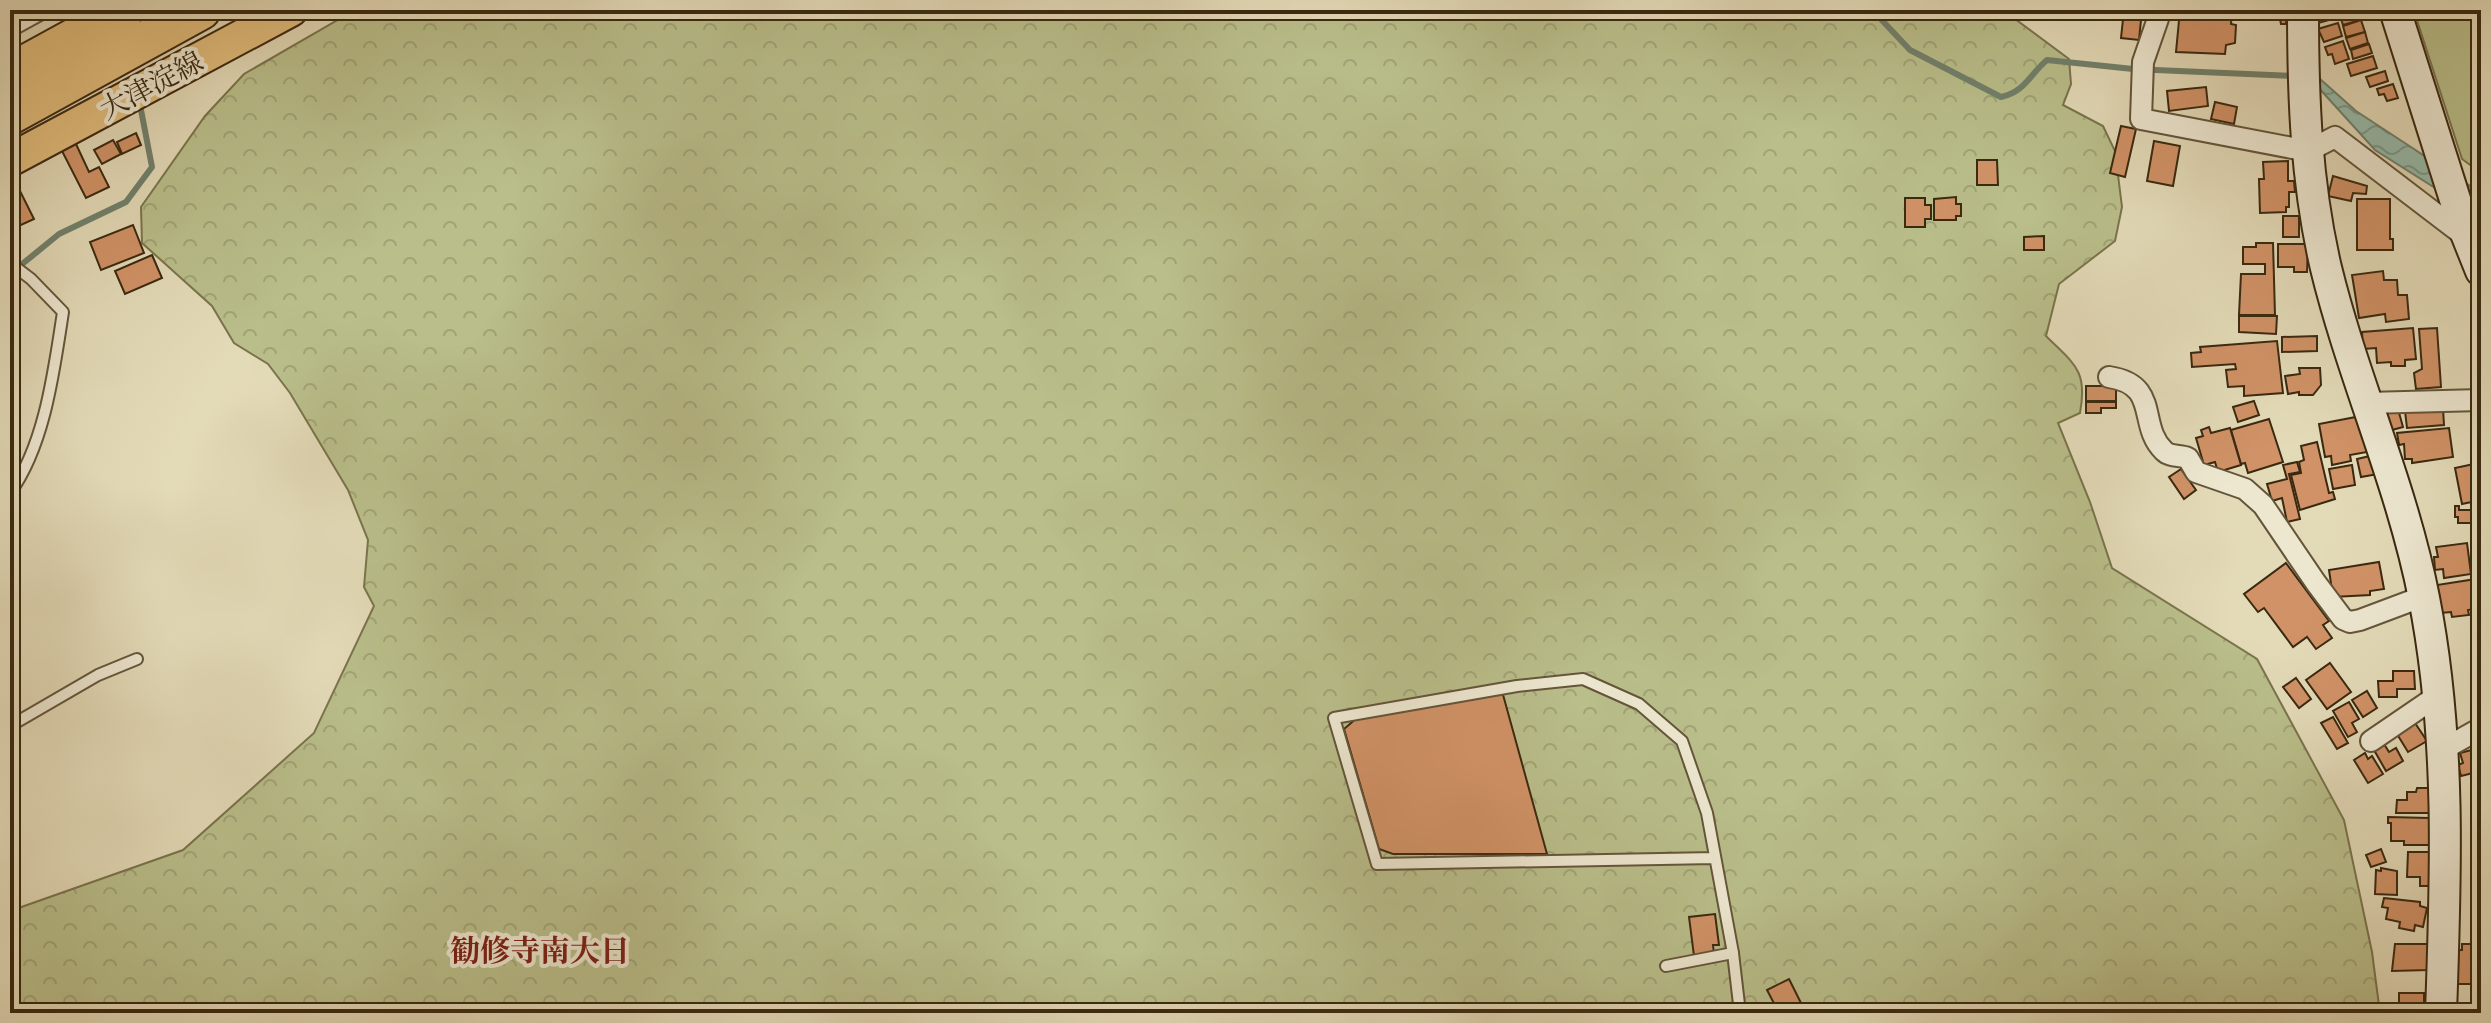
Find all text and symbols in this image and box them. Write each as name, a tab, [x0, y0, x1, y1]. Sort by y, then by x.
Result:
street label: 大津淀線	[94, 44, 211, 131]
district label: 勧修寺南大日	[450, 932, 630, 974]

